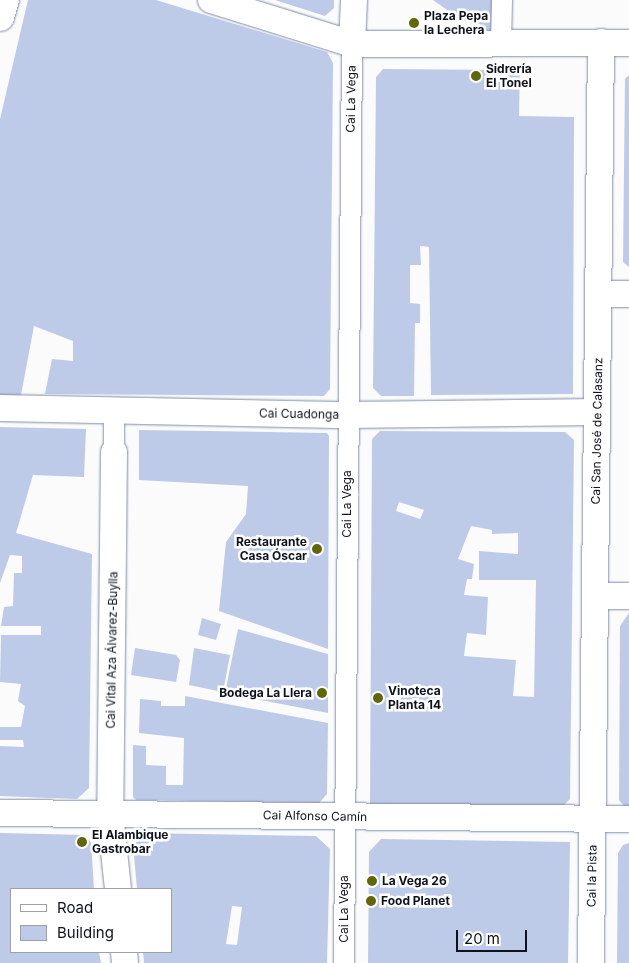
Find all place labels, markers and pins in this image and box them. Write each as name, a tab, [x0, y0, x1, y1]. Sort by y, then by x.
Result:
place label: Plaza Pepa la Lechera	[424, 9, 488, 37]
marker: Plaza Pepa la Lechera	[408, 17, 420, 29]
place label: Sidrería El Tonel	[486, 62, 532, 90]
marker: Sidrería El Tonel	[470, 70, 482, 82]
place label: Restaurante Casa Óscar	[236, 535, 307, 563]
marker: Restaurante Casa Óscar	[311, 543, 323, 555]
place label: Vinoteca Planta 14	[388, 684, 441, 712]
place label: Bodega La Llera	[219, 686, 312, 700]
marker: Bodega La Llera	[316, 687, 328, 699]
marker: Vinoteca Planta 14	[372, 692, 384, 704]
place label: El Alambique Gastrobar	[92, 828, 169, 856]
marker: El Alambique Gastrobar	[76, 836, 88, 848]
place label: La Vega 26	[382, 874, 447, 888]
marker: La Vega 26	[366, 875, 378, 887]
place label: Food Planet	[381, 894, 450, 908]
marker: Food Planet	[365, 895, 377, 907]

